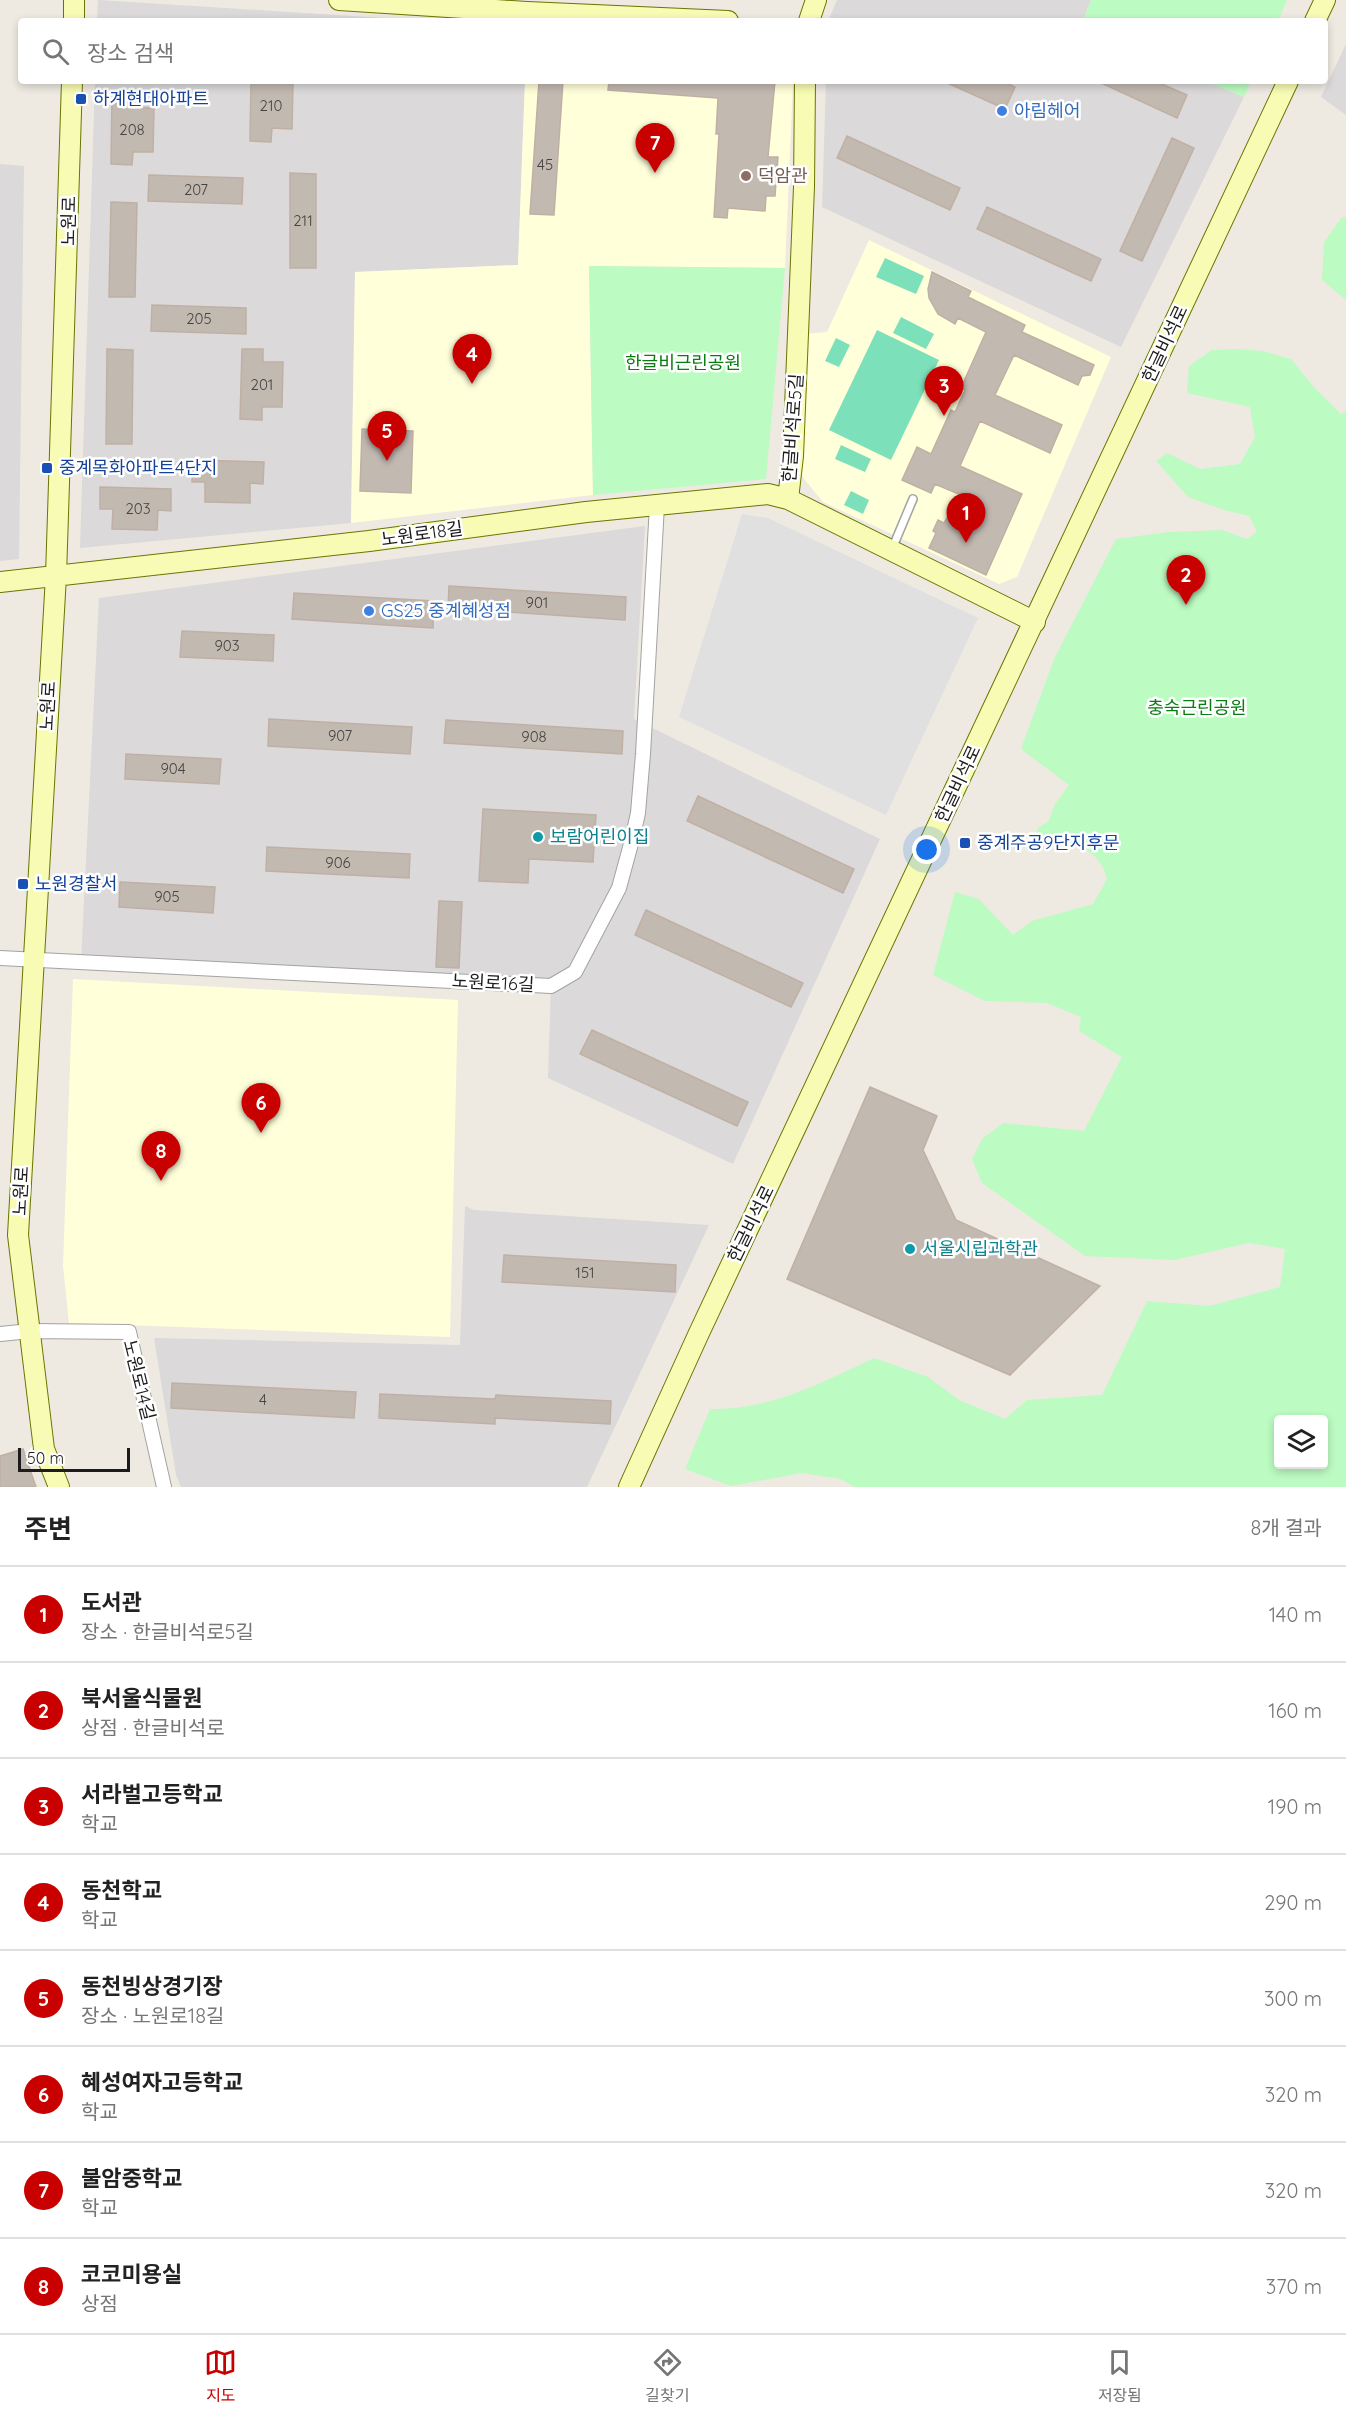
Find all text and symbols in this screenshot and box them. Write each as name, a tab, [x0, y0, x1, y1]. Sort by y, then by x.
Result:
search box	[18, 18, 1328, 84]
icon: search	[39, 35, 72, 68]
text: 장소 검색	[87, 39, 174, 67]
place label: 하계현대아파트	[93, 87, 209, 110]
marker: 하계현대아파트	[74, 92, 88, 106]
house number: 210	[260, 96, 282, 115]
place label: 아림헤어	[1014, 99, 1080, 122]
marker: 아림헤어	[995, 104, 1009, 118]
house number: 208	[119, 120, 145, 139]
pin: 7	[636, 124, 674, 173]
house number: 45	[537, 155, 553, 174]
place label: 덕암관	[758, 164, 808, 187]
marker: 덕암관	[739, 169, 753, 183]
house number: 207	[184, 180, 208, 199]
street label: 노원로	[57, 196, 80, 246]
house number: 211	[293, 211, 313, 230]
street label: 한글비석로	[1137, 301, 1192, 386]
house number: 205	[186, 309, 212, 328]
pin: 4	[452, 334, 492, 384]
park label: 한글비근린공원	[625, 351, 741, 374]
pin: 3	[924, 366, 964, 416]
street label: 한글비석로5길	[777, 373, 808, 483]
house number: 201	[251, 375, 273, 394]
pin: 5	[368, 412, 406, 461]
place label: 중계목화아파트4단지	[59, 456, 218, 479]
marker: 중계목화아파트4단지	[40, 461, 54, 475]
pin: 1	[946, 494, 986, 543]
house number: 203	[125, 499, 151, 518]
street label: 노원로18길	[379, 516, 464, 551]
pin: 2	[1166, 556, 1206, 605]
house number: 901	[526, 593, 548, 612]
place label: GS25 중계혜성점	[381, 599, 511, 622]
marker: GS25 중계혜성점	[362, 604, 376, 618]
house number: 903	[214, 636, 240, 655]
street label: 노원로	[35, 681, 60, 731]
park label: 충숙근린공원	[1147, 696, 1247, 719]
house number: 907	[328, 726, 352, 745]
house number: 908	[521, 727, 547, 746]
street label: 한글비석로	[930, 741, 985, 826]
house number: 904	[160, 759, 186, 778]
place label: 보람어린이집	[550, 825, 649, 848]
marker: 보람어린이집	[531, 830, 545, 844]
place label: 중계주공9단지후문	[977, 831, 1120, 854]
your location	[912, 835, 941, 864]
marker: 중계주공9단지후문	[958, 836, 972, 850]
house number: 906	[325, 853, 351, 872]
place label: 노원경찰서	[35, 872, 118, 895]
marker: 노원경찰서	[16, 877, 30, 891]
house number: 905	[154, 887, 180, 906]
street label: 노원로16길	[451, 969, 535, 996]
pin: 6	[242, 1084, 280, 1133]
pin: 8	[142, 1132, 180, 1181]
street label: 노원로	[8, 1166, 33, 1216]
street label: 한글비석로	[722, 1182, 779, 1266]
place label: 서울시립과학관	[922, 1237, 1038, 1260]
marker: 서울시립과학관	[903, 1242, 917, 1256]
house number: 151	[575, 1263, 595, 1282]
street label: 노원로14길	[118, 1337, 161, 1423]
house number: 4	[259, 1390, 267, 1409]
map controls	[1274, 1415, 1328, 1469]
button: layers	[1274, 1415, 1328, 1469]
scale bar	[18, 1445, 130, 1472]
text: 50 m	[27, 1448, 64, 1468]
text: 주변	[24, 1512, 72, 1545]
text: 8개 결과	[1251, 1515, 1322, 1540]
text: 도서관	[81, 1588, 142, 1616]
text: 1	[40, 1602, 47, 1627]
text: 140 m	[1269, 1602, 1322, 1627]
text: 장소 · 한글비석로5길	[81, 1619, 254, 1644]
text: 북서울식물원	[81, 1684, 202, 1712]
text: 2	[38, 1698, 49, 1723]
text: 160 m	[1268, 1698, 1322, 1723]
text: 상점 · 한글비석로	[81, 1715, 225, 1740]
text: 서라벌고등학교	[81, 1780, 223, 1808]
text: 3	[38, 1794, 49, 1819]
text: 190 m	[1268, 1794, 1322, 1819]
text: 학교	[81, 1811, 118, 1836]
text: 동천학교	[81, 1876, 162, 1904]
text: 4	[38, 1890, 49, 1915]
text: 290 m	[1264, 1890, 1322, 1915]
text: 학교	[81, 1907, 118, 1932]
text: 동천빙상경기장	[81, 1972, 223, 2000]
text: 5	[38, 1986, 49, 2011]
text: 300 m	[1264, 1986, 1322, 2011]
text: 장소 · 노원로18길	[81, 2003, 224, 2028]
text: 혜성여자고등학교	[81, 2068, 243, 2096]
text: 6	[38, 2082, 49, 2107]
text: 320 m	[1265, 2082, 1322, 2107]
text: 학교	[81, 2099, 118, 2124]
text: 불암중학교	[81, 2164, 182, 2192]
text: 7	[38, 2178, 49, 2203]
text: 320 m	[1265, 2178, 1322, 2203]
text: 학교	[81, 2195, 118, 2220]
text: 코코미용실	[81, 2260, 182, 2288]
text: 8	[38, 2274, 49, 2299]
text: 370 m	[1266, 2274, 1322, 2299]
text: 상점	[81, 2291, 118, 2316]
tab: 지도	[204, 2346, 237, 2406]
tab: 길찾기	[645, 2346, 690, 2406]
tab: 저장됨	[1098, 2346, 1142, 2406]

